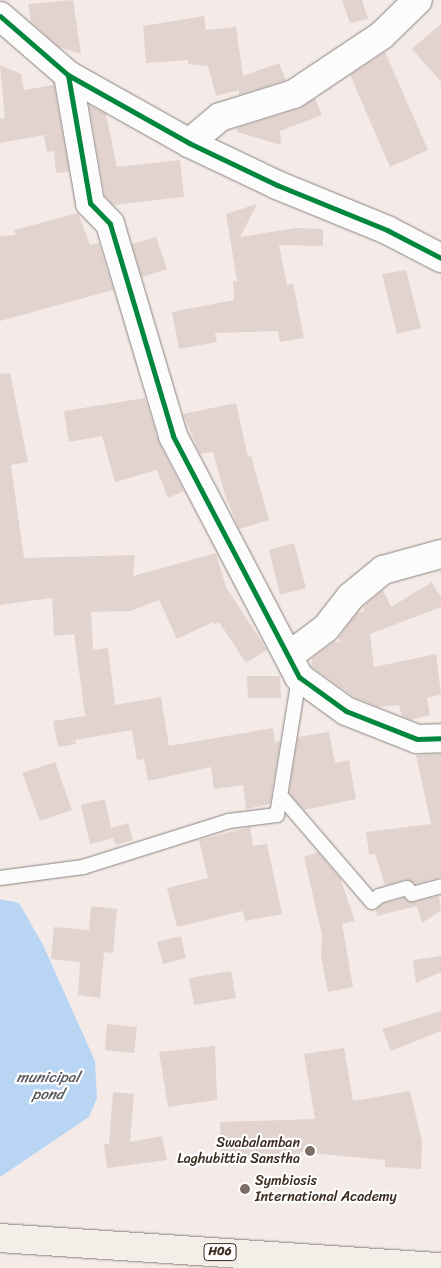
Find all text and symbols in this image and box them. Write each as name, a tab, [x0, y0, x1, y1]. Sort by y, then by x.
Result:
water label: municipal pond	[16, 1068, 80, 1103]
place label: Swabalamban Laghubittia Sanstha	[177, 1135, 300, 1168]
marker: Swabalamban Laghubittia Sanstha	[304, 1145, 316, 1157]
place label: Symbiosis International Academy	[255, 1173, 397, 1206]
marker: Symbiosis International Academy	[239, 1183, 251, 1195]
road number: H06	[202, 1242, 238, 1262]

